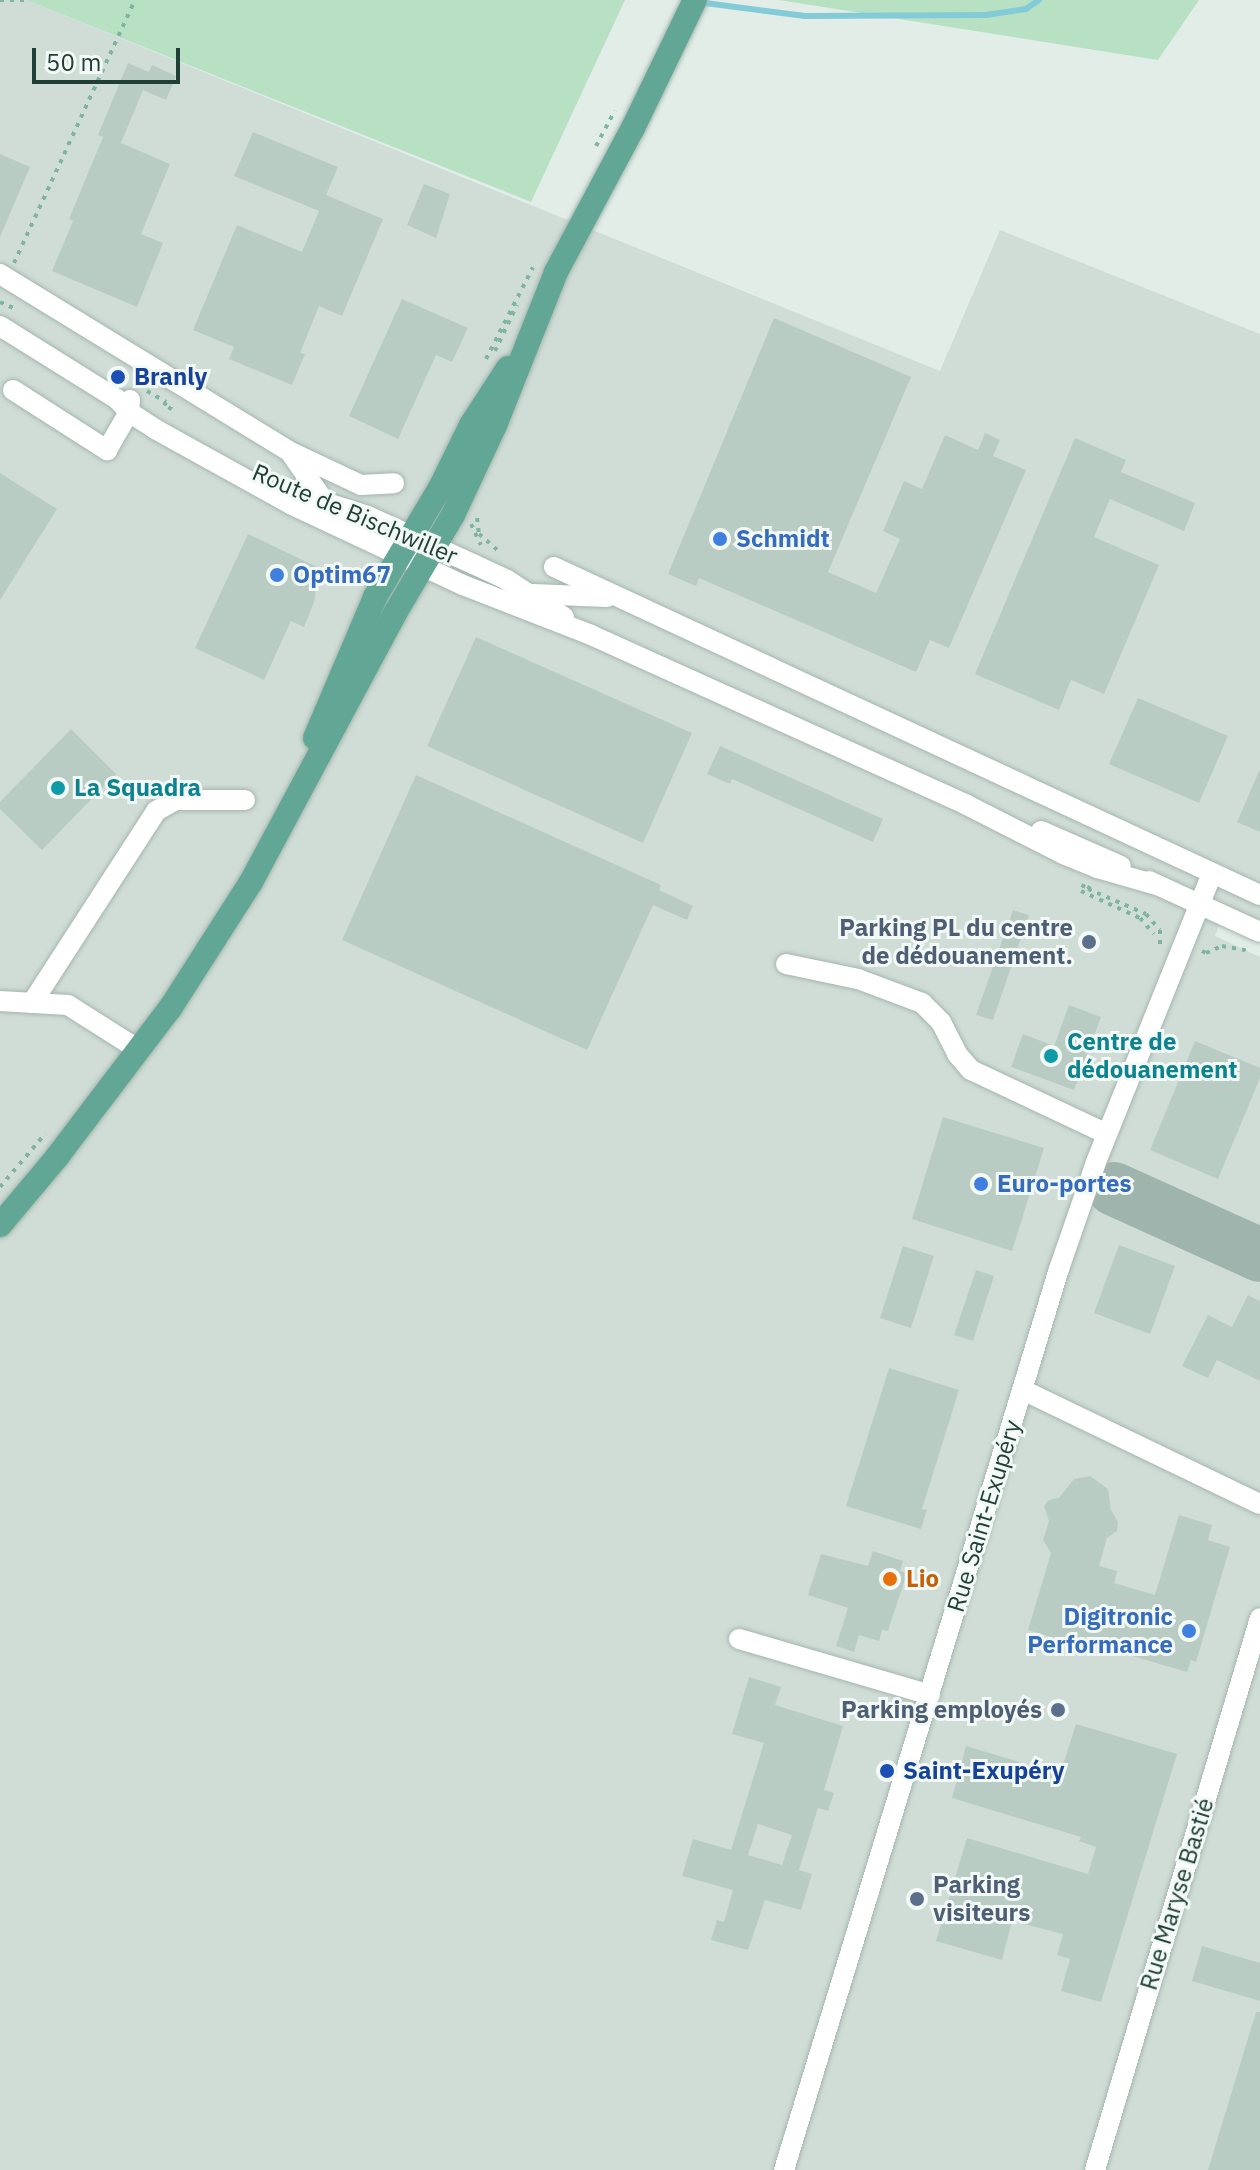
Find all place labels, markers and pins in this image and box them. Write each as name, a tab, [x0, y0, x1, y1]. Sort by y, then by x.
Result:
place label: Branly	[134, 363, 207, 391]
marker: Branly	[109, 368, 127, 386]
place label: Schmidt	[736, 525, 830, 553]
marker: Schmidt	[711, 530, 729, 548]
place label: Optim67	[293, 561, 391, 589]
marker: Optim67	[268, 566, 286, 584]
place label: La Squadra	[74, 774, 201, 802]
marker: La Squadra	[49, 779, 67, 797]
place label: Parking PL du centre de dédouanement.	[839, 914, 1073, 970]
marker: Parking PL du centre de dédouanement.	[1080, 933, 1098, 951]
place label: Centre de dédouanement	[1067, 1028, 1237, 1084]
marker: Centre de dédouanement	[1042, 1047, 1060, 1065]
place label: Euro-portes	[997, 1170, 1131, 1198]
marker: Euro-portes	[972, 1175, 990, 1193]
place label: Lio	[906, 1565, 939, 1593]
marker: Lio	[881, 1570, 899, 1588]
place label: Digitronic Performance	[1027, 1603, 1173, 1659]
marker: Digitronic Performance	[1180, 1622, 1198, 1640]
place label: Parking employés	[841, 1696, 1042, 1724]
marker: Parking employés	[1049, 1701, 1067, 1719]
place label: Saint-Exupéry	[903, 1757, 1064, 1785]
marker: Saint-Exupéry	[878, 1762, 896, 1780]
place label: Parking visiteurs	[933, 1871, 1030, 1927]
marker: Parking visiteurs	[908, 1890, 926, 1908]

